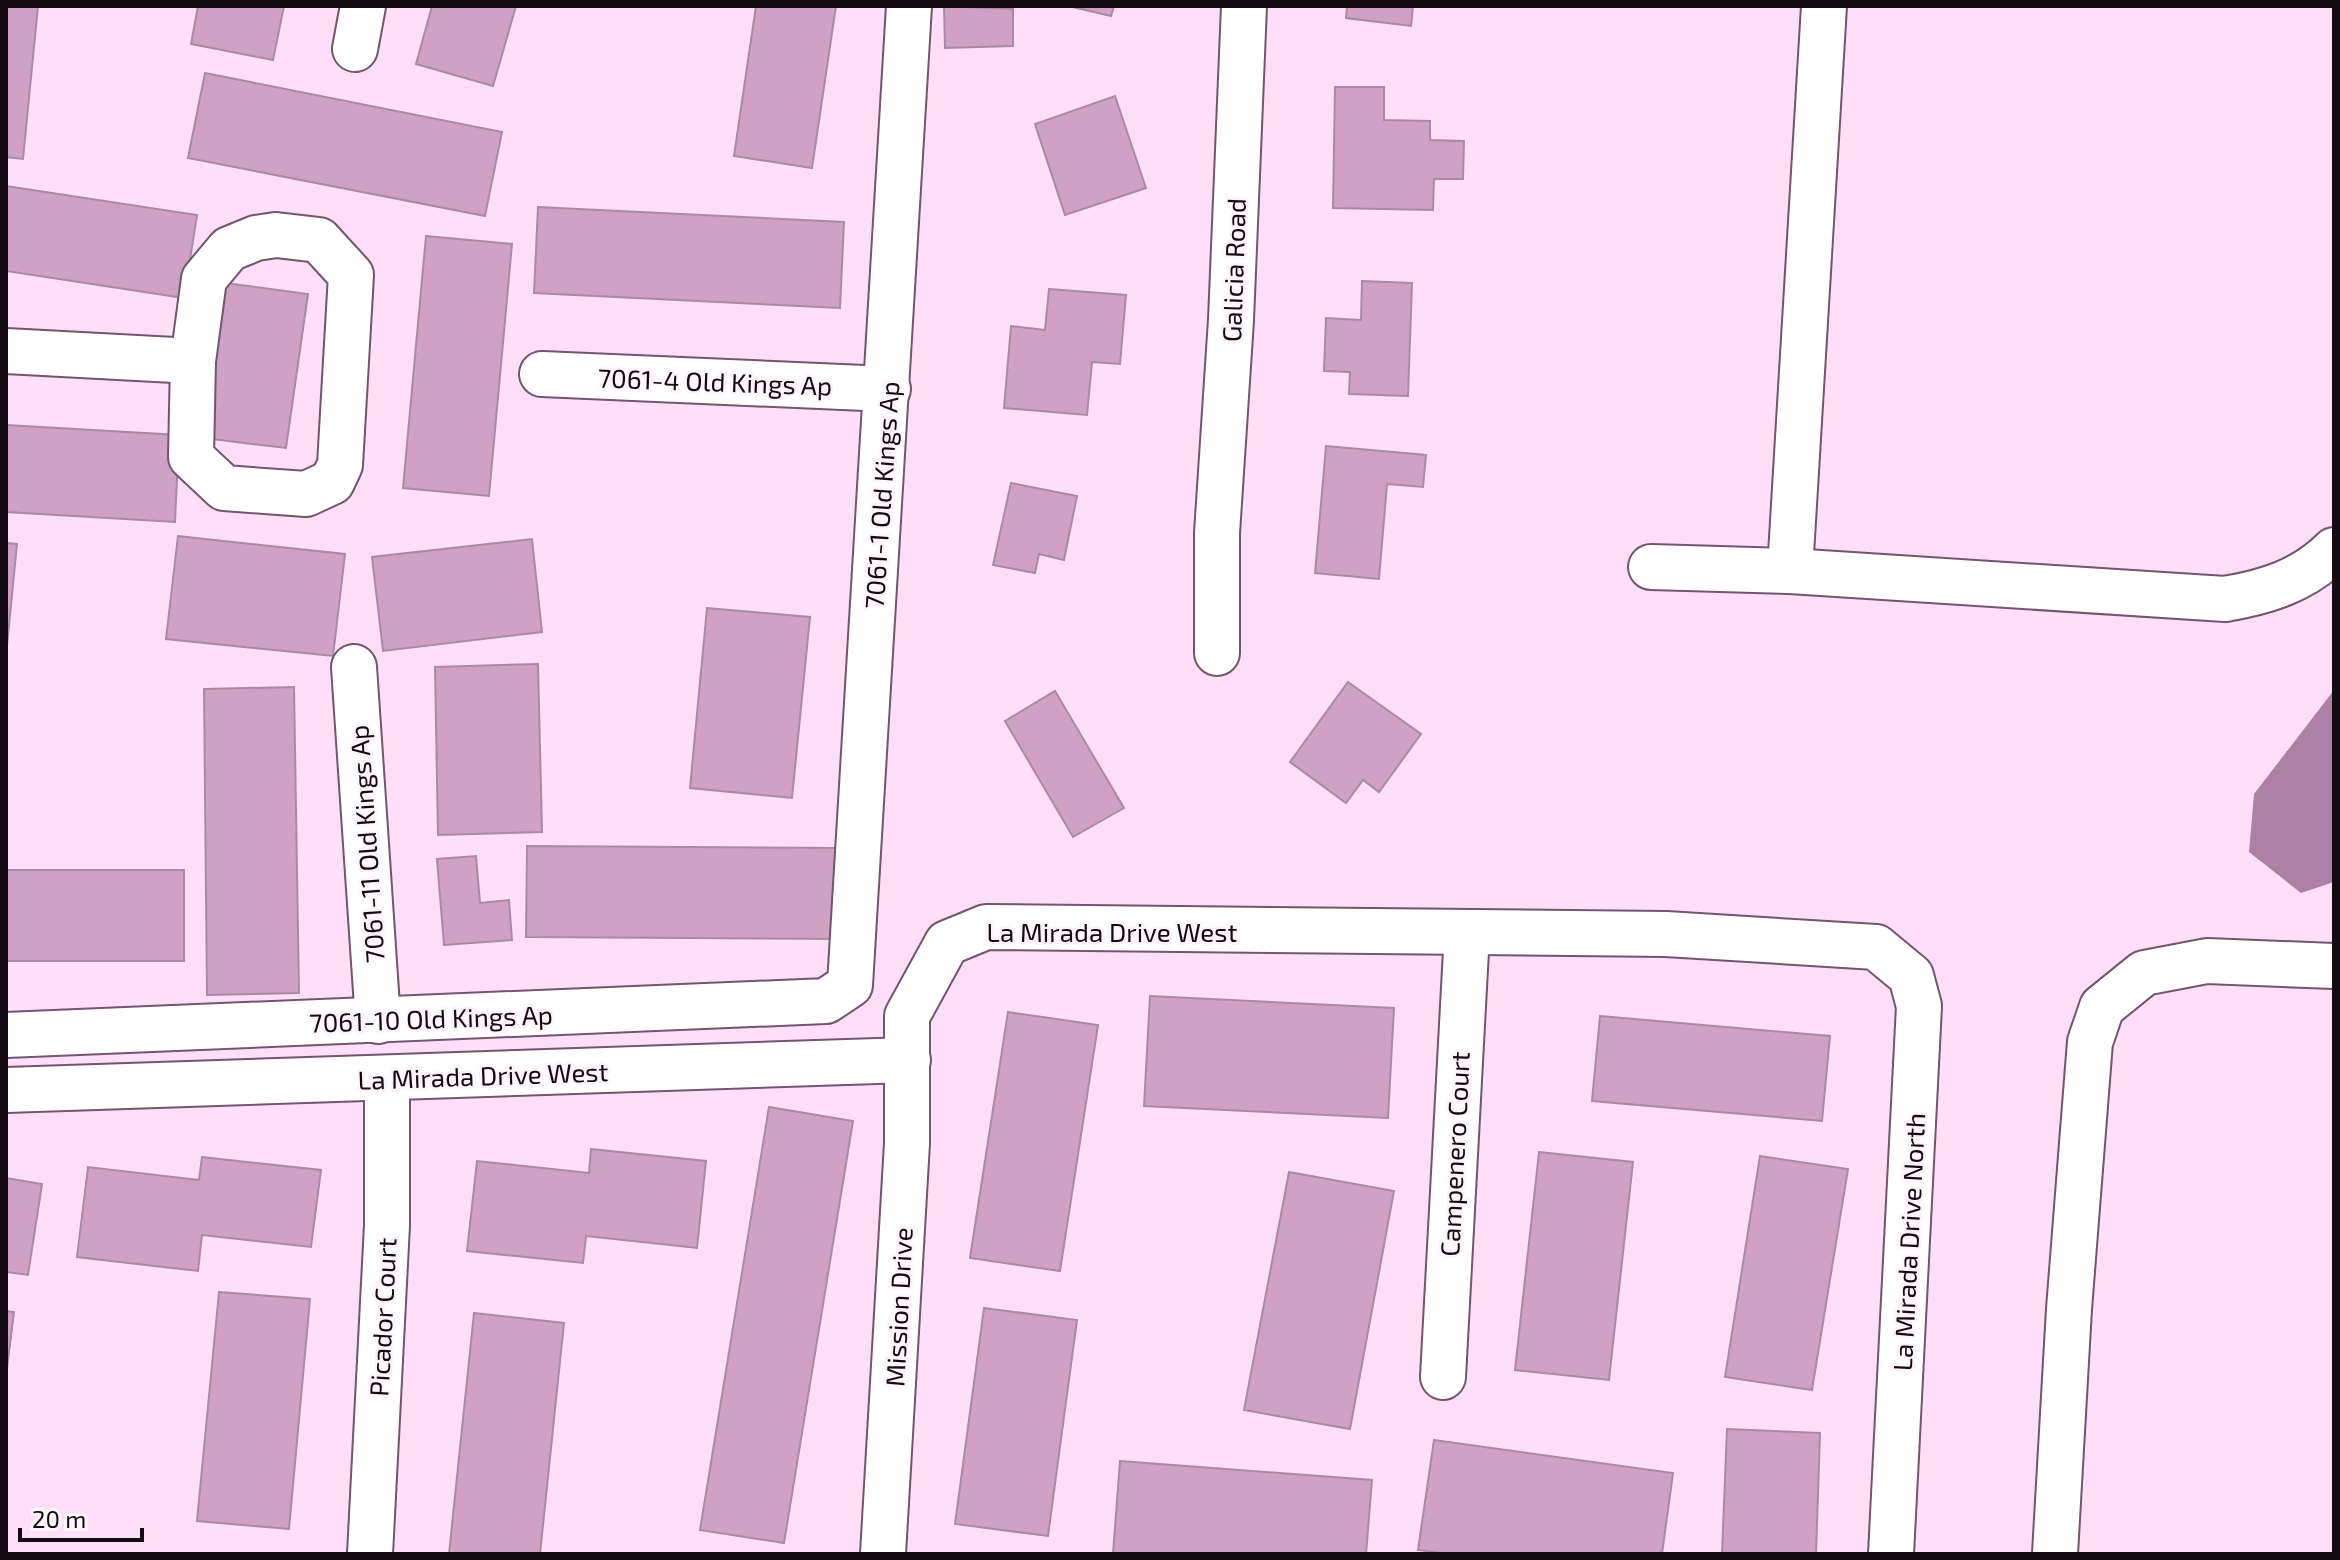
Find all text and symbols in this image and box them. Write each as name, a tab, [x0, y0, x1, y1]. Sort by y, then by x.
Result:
street label: Galicia Road	[1215, 198, 1251, 342]
street label: 7061-4 Old Kings Ap	[597, 361, 833, 401]
street label: 7061-1 Old Kings Ap	[858, 380, 904, 610]
street label: 7061-11 Old Kings Ap	[342, 724, 390, 964]
street label: La Mirada Drive West	[987, 916, 1237, 947]
street label: 7061-10 Old Kings Ap	[309, 998, 553, 1038]
street label: Campenero Court	[1433, 1051, 1475, 1257]
street label: La Mirada Drive West	[357, 1055, 609, 1095]
street label: La Mirada Drive North	[1886, 1112, 1930, 1372]
street label: Mission Drive	[878, 1227, 918, 1387]
street label: Picador Court	[362, 1237, 402, 1397]
scale bar	[20, 1492, 142, 1542]
text: 20 m	[32, 1504, 86, 1533]

